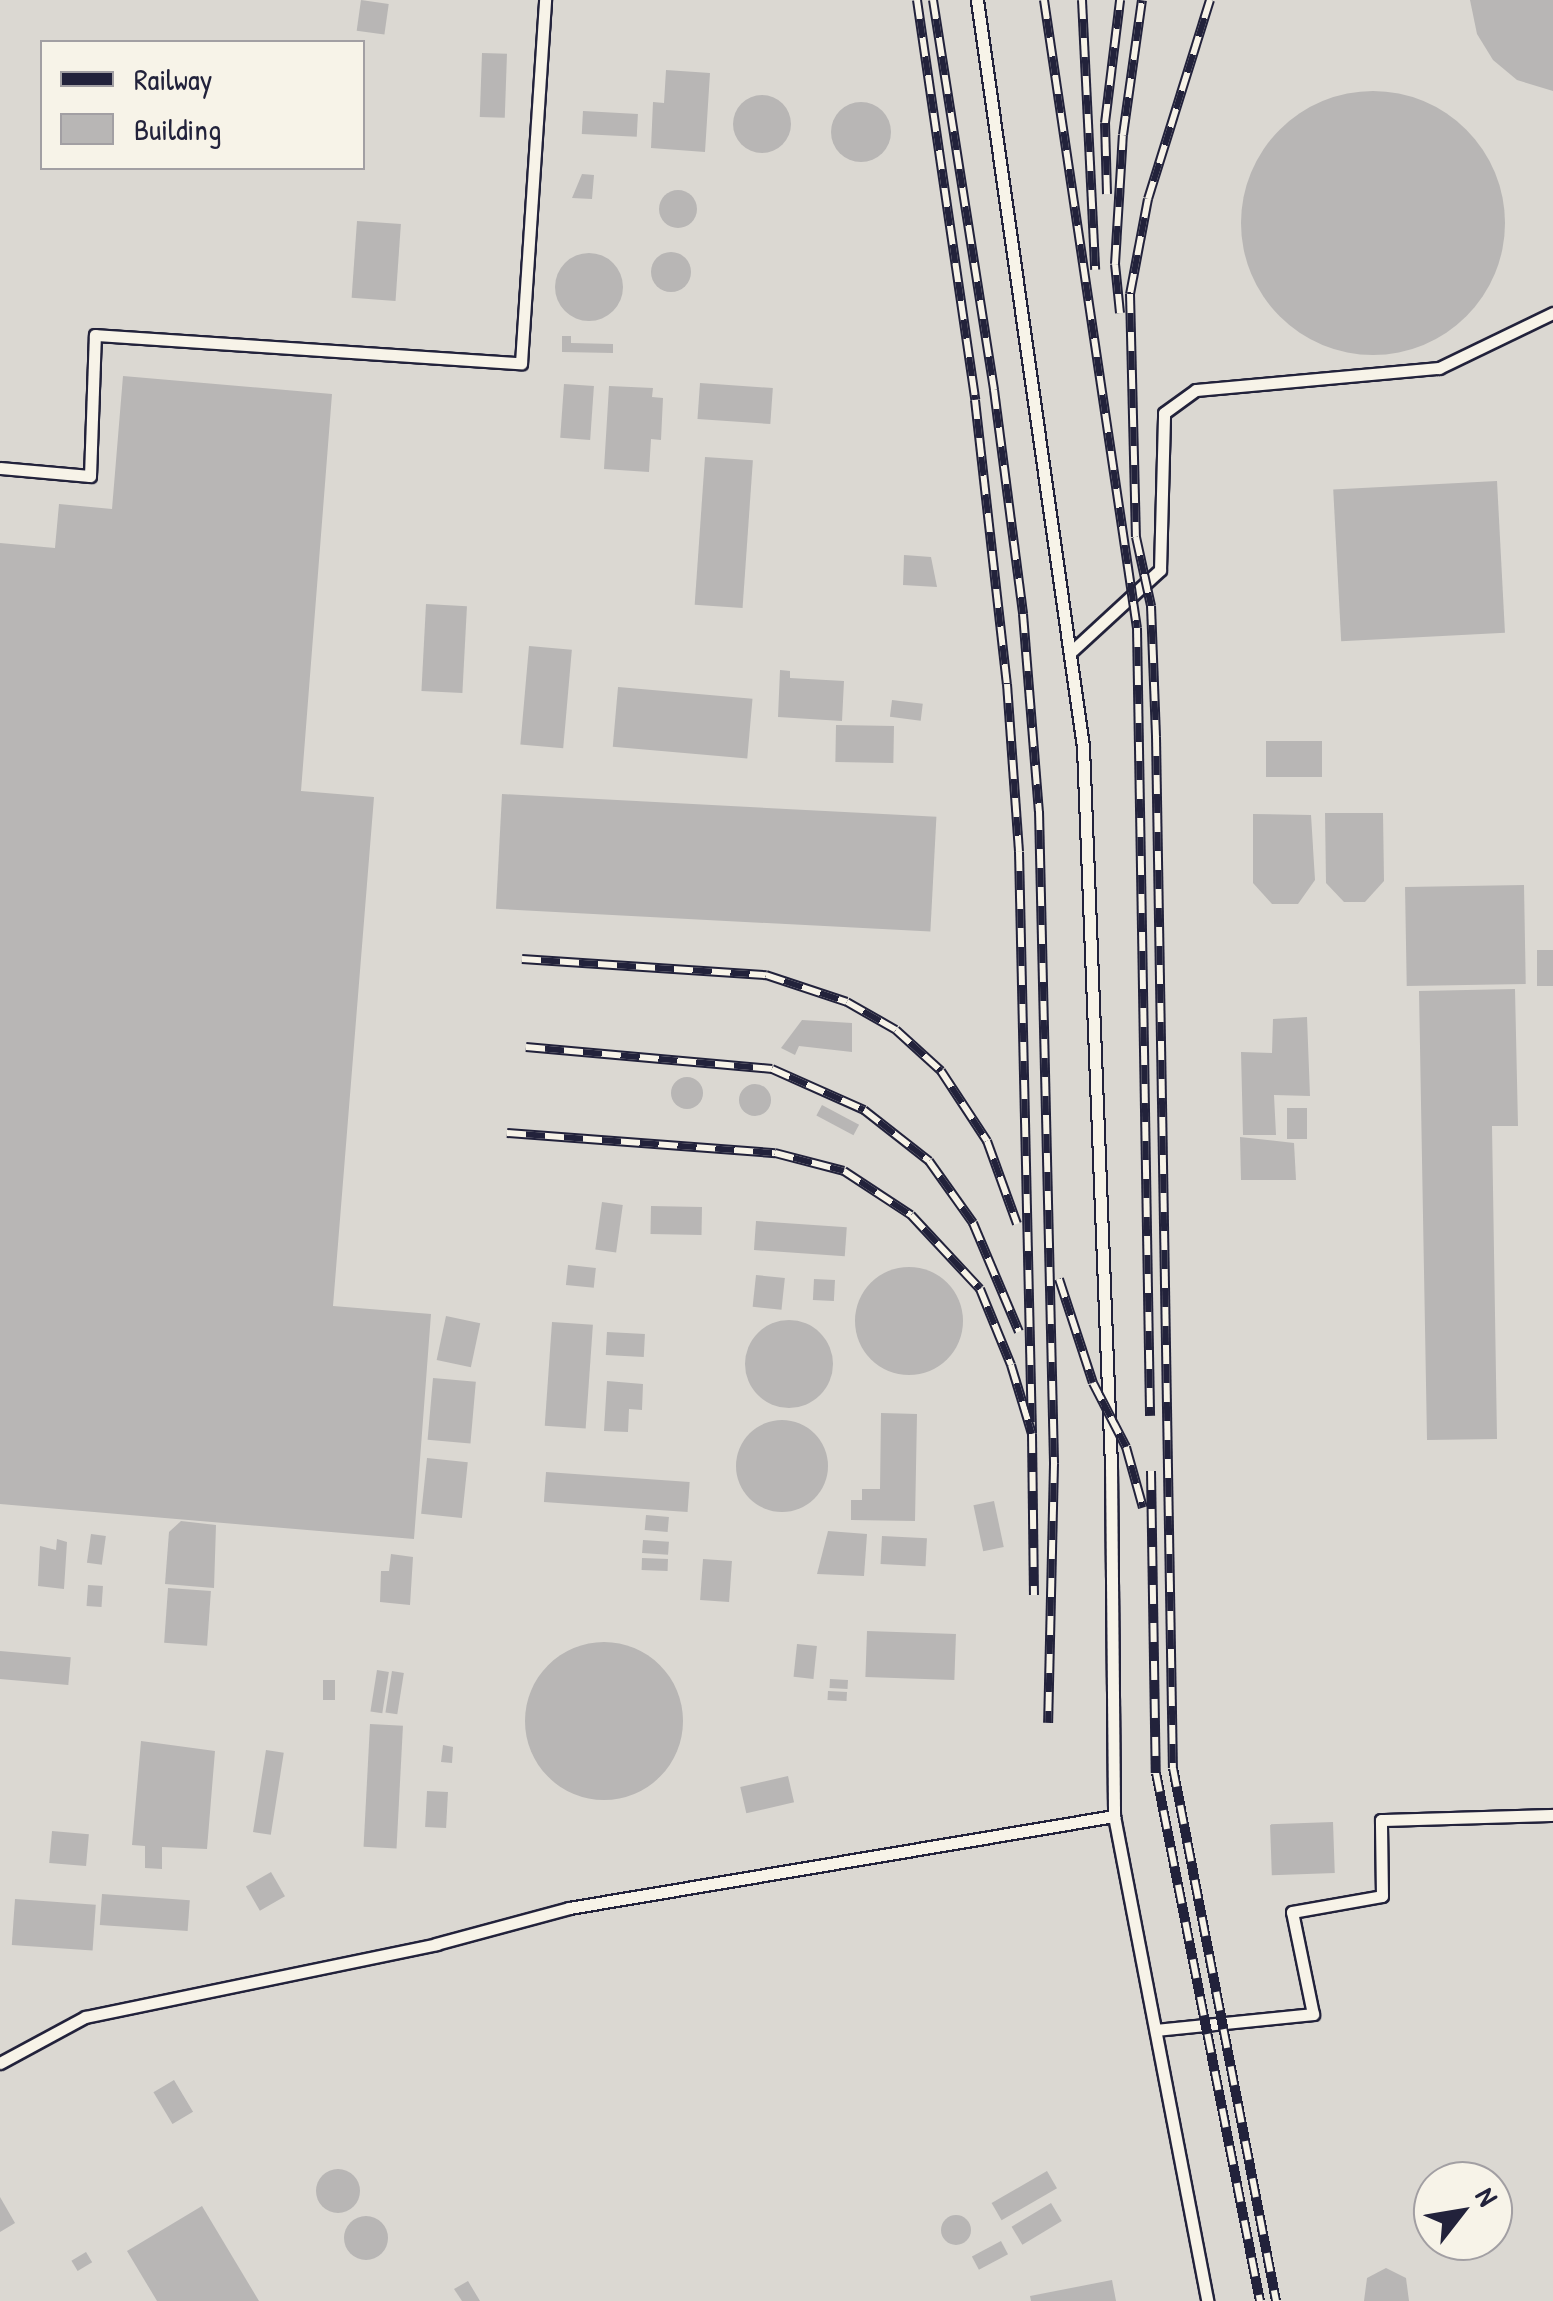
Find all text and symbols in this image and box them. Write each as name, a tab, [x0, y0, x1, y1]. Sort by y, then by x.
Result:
legend	[40, 40, 365, 170]
text: Railway	[134, 59, 212, 99]
text: Building	[134, 109, 221, 149]
north arrow	[1413, 2161, 1513, 2261]
text: N	[1467, 2180, 1507, 2213]

